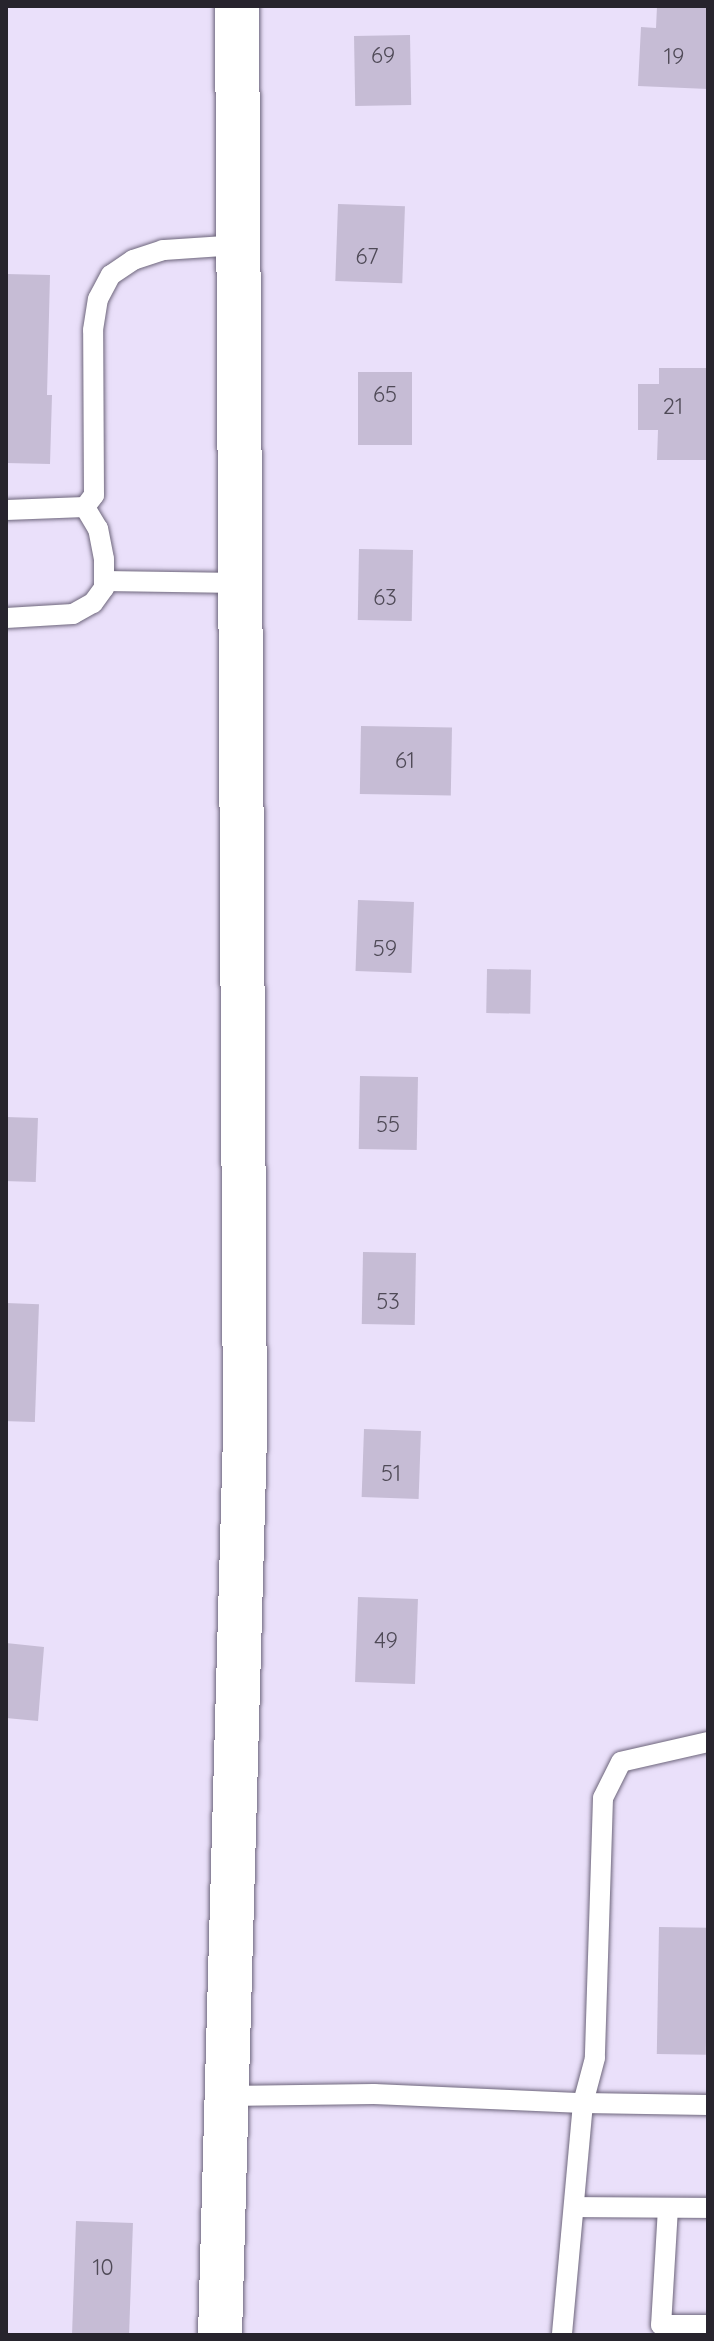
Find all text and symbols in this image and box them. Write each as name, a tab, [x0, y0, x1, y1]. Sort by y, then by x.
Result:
house number: 69	[371, 43, 395, 69]
house number: 19	[664, 44, 684, 70]
house number: 67	[355, 244, 379, 270]
house number: 65	[373, 382, 397, 408]
house number: 21	[663, 394, 683, 420]
house number: 63	[373, 585, 397, 611]
house number: 61	[395, 748, 415, 774]
house number: 59	[373, 936, 397, 962]
house number: 55	[376, 1112, 400, 1138]
house number: 53	[376, 1289, 400, 1315]
house number: 51	[381, 1461, 401, 1487]
house number: 49	[374, 1628, 398, 1654]
house number: 10	[92, 2255, 114, 2281]

